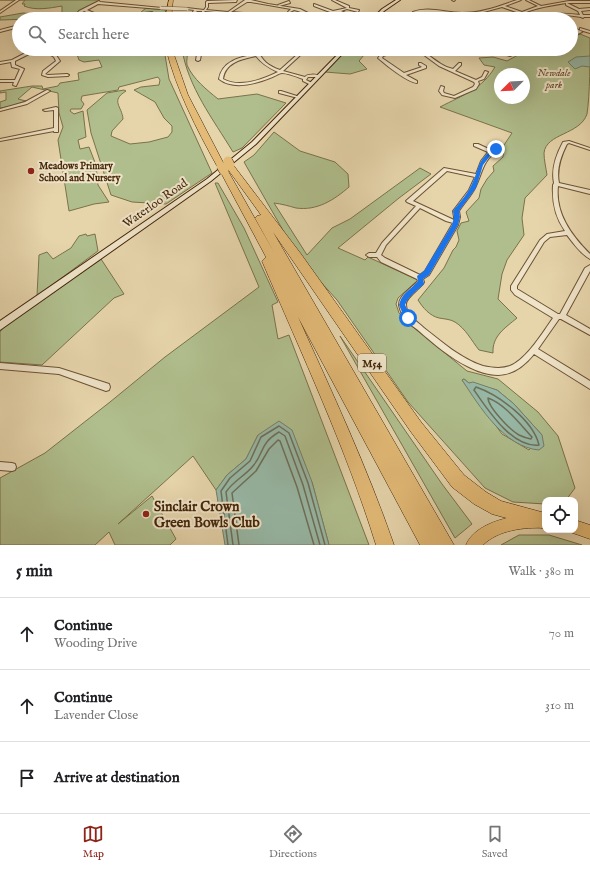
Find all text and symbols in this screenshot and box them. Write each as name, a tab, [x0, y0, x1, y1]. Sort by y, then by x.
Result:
search box	[12, 12, 578, 56]
icon: search	[26, 23, 48, 45]
text: Search here	[58, 25, 129, 44]
park label: Newdale park	[538, 67, 571, 92]
north arrow	[494, 68, 530, 104]
route end	[487, 140, 505, 158]
place label: Meadows Primary School and Nursery	[39, 160, 122, 185]
marker: Meadows Primary School and Nursery	[26, 166, 36, 176]
street label: Waterloo Road	[120, 175, 191, 231]
route start	[399, 309, 417, 327]
road number: M54	[358, 354, 386, 372]
map controls	[542, 497, 578, 533]
button: locate	[542, 497, 578, 533]
place label: Sinclair Crown Green Bowls Club	[154, 498, 260, 532]
marker: Sinclair Crown Green Bowls Club	[141, 509, 151, 519]
text: 5 min	[16, 561, 53, 582]
text: Walk · 380 m	[509, 563, 574, 580]
text: Continue	[54, 616, 112, 635]
icon: ahead	[16, 623, 38, 645]
text: 70 m	[549, 625, 574, 642]
text: Wooding Drive	[54, 635, 137, 652]
text: Continue	[54, 688, 112, 707]
icon: ahead	[16, 695, 38, 717]
text: 310 m	[545, 697, 574, 714]
text: Lavender Close	[54, 707, 138, 724]
icon: arrive	[16, 767, 38, 789]
text: Arrive at destination	[54, 768, 180, 787]
tab: Map	[82, 823, 104, 861]
tab: Directions	[269, 823, 317, 861]
tab: Saved	[482, 823, 508, 861]

